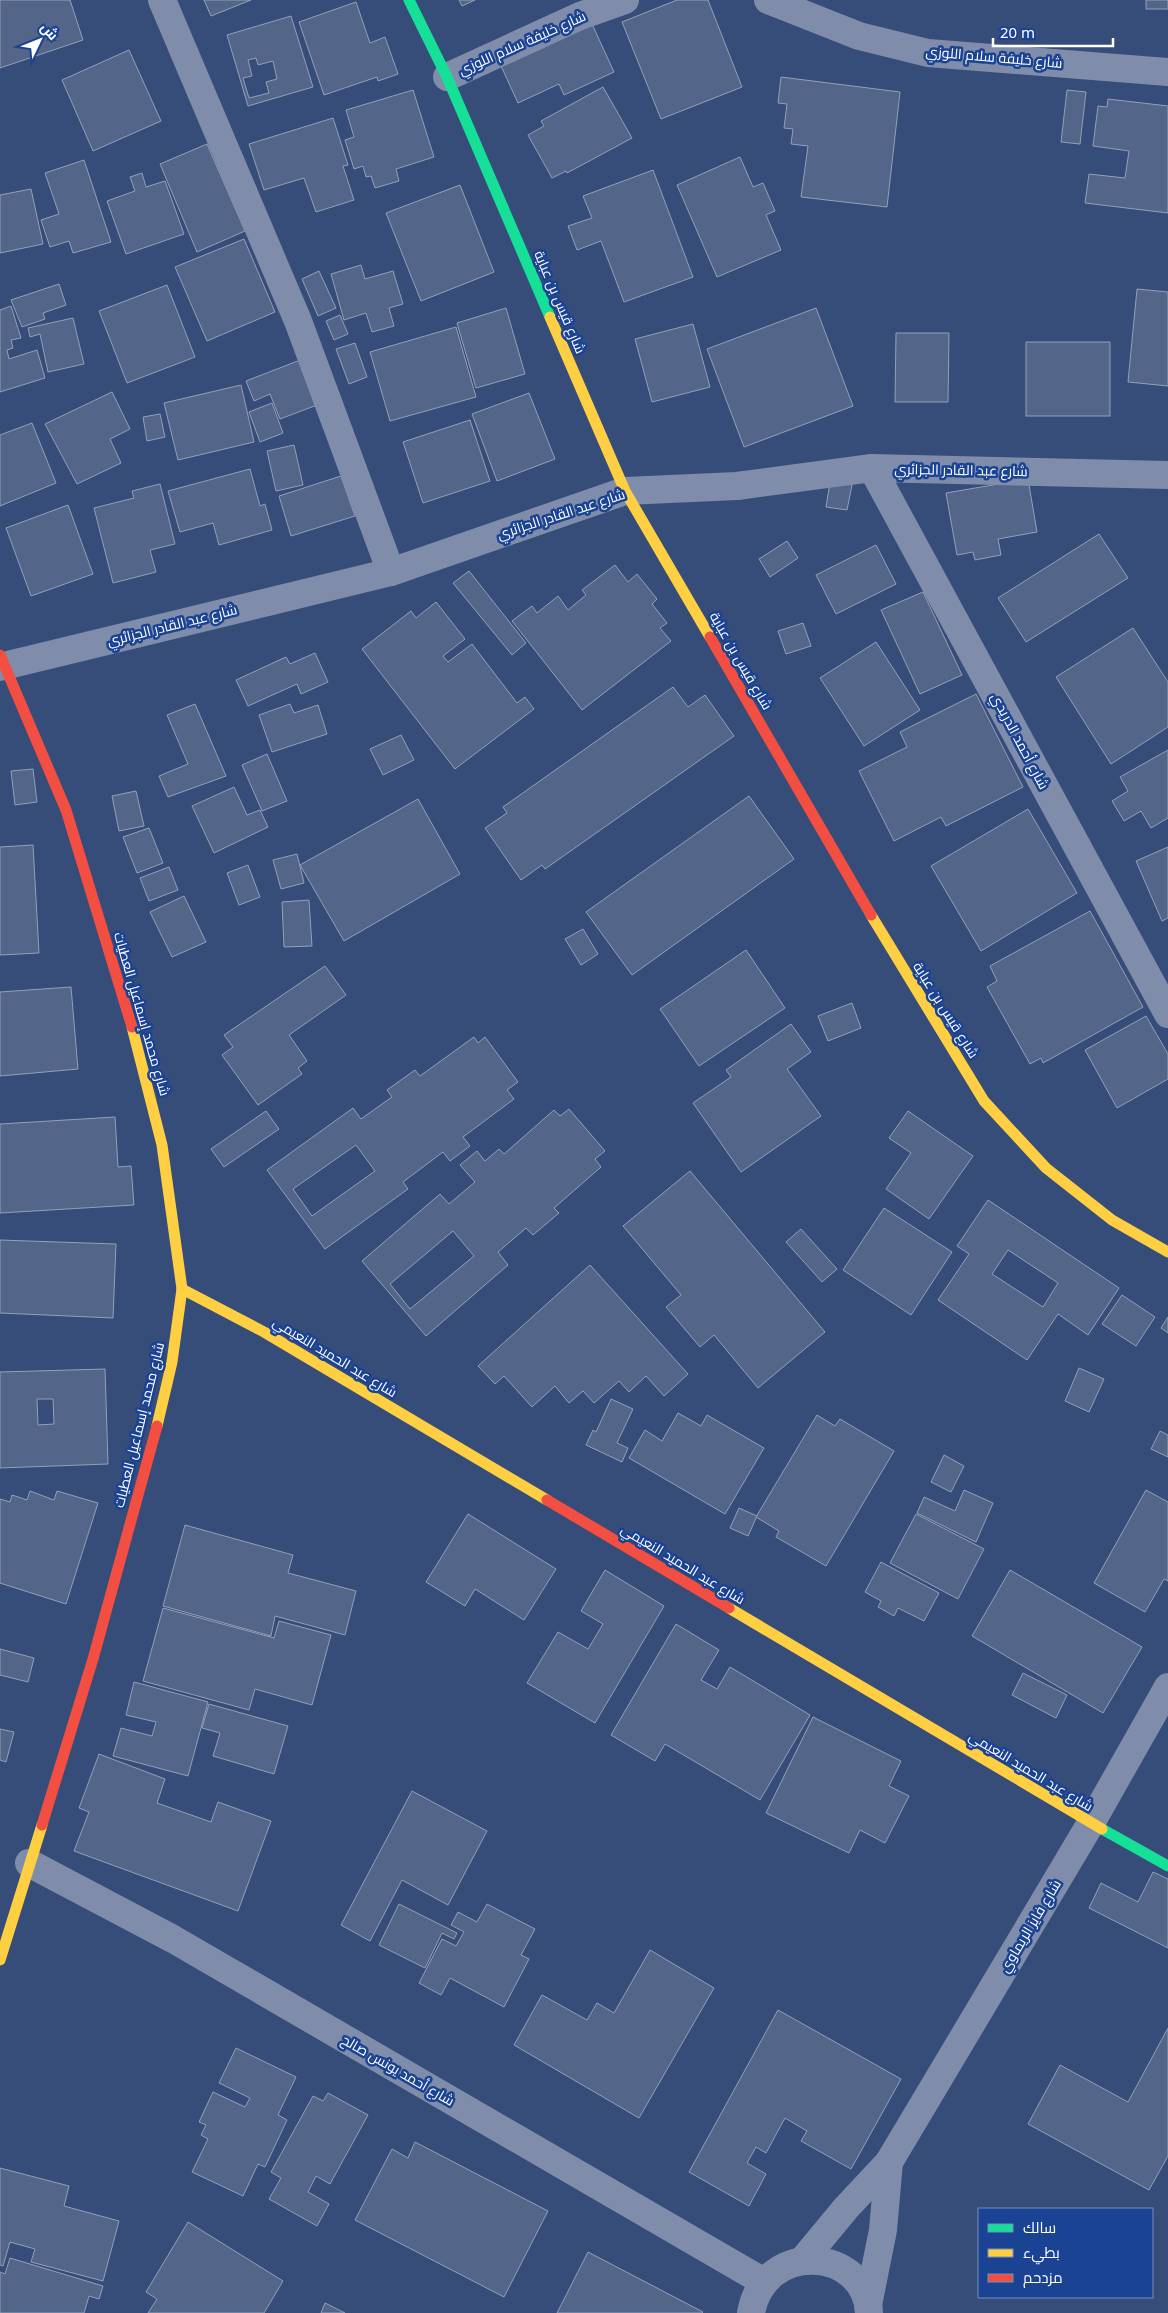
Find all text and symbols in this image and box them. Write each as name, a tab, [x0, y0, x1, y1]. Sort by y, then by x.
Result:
street label: شارع خليفة سلام اللوزي	[455, 6, 590, 82]
north arrow	[15, 15, 65, 65]
scale bar	[993, 15, 1113, 47]
text: ش	[37, 18, 63, 44]
text: 20 m	[1000, 22, 1035, 42]
street label: شارع خليفة سلام اللوزي	[925, 41, 1063, 75]
street label: شارع قيس بن عباية	[530, 247, 591, 356]
street label: شارع عبد القادر الجزائري	[894, 459, 1028, 483]
street label: شارع عبد القادر الجزائري	[494, 484, 628, 546]
street label: شارع عبد القادر الجزائري	[105, 599, 240, 653]
street label: شارع قيس بن عباية	[706, 608, 777, 713]
street label: شارع أحمد الدريدي	[984, 689, 1054, 794]
street label: شارع محمد إسماعيل العطيات	[110, 930, 175, 1098]
street label: شارع قيس بن عباية	[909, 958, 984, 1061]
street label: شارع عبد الحميد النعيمي	[268, 1312, 401, 1404]
street label: شارع محمد إسماعيل العطيات	[109, 1340, 168, 1510]
street label: شارع عبد الحميد النعيمي	[616, 1519, 749, 1611]
street label: شارع عبد الحميد النعيمي	[964, 1726, 1097, 1818]
street label: شارع فايز الريماوي	[994, 1876, 1067, 1977]
street label: شارع أحمد يونس صالح	[338, 2029, 458, 2110]
legend	[978, 2208, 1153, 2298]
text: سالك	[1023, 2217, 1056, 2237]
text: بطيء	[1023, 2242, 1060, 2265]
text: مزدحم	[1023, 2267, 1063, 2288]

